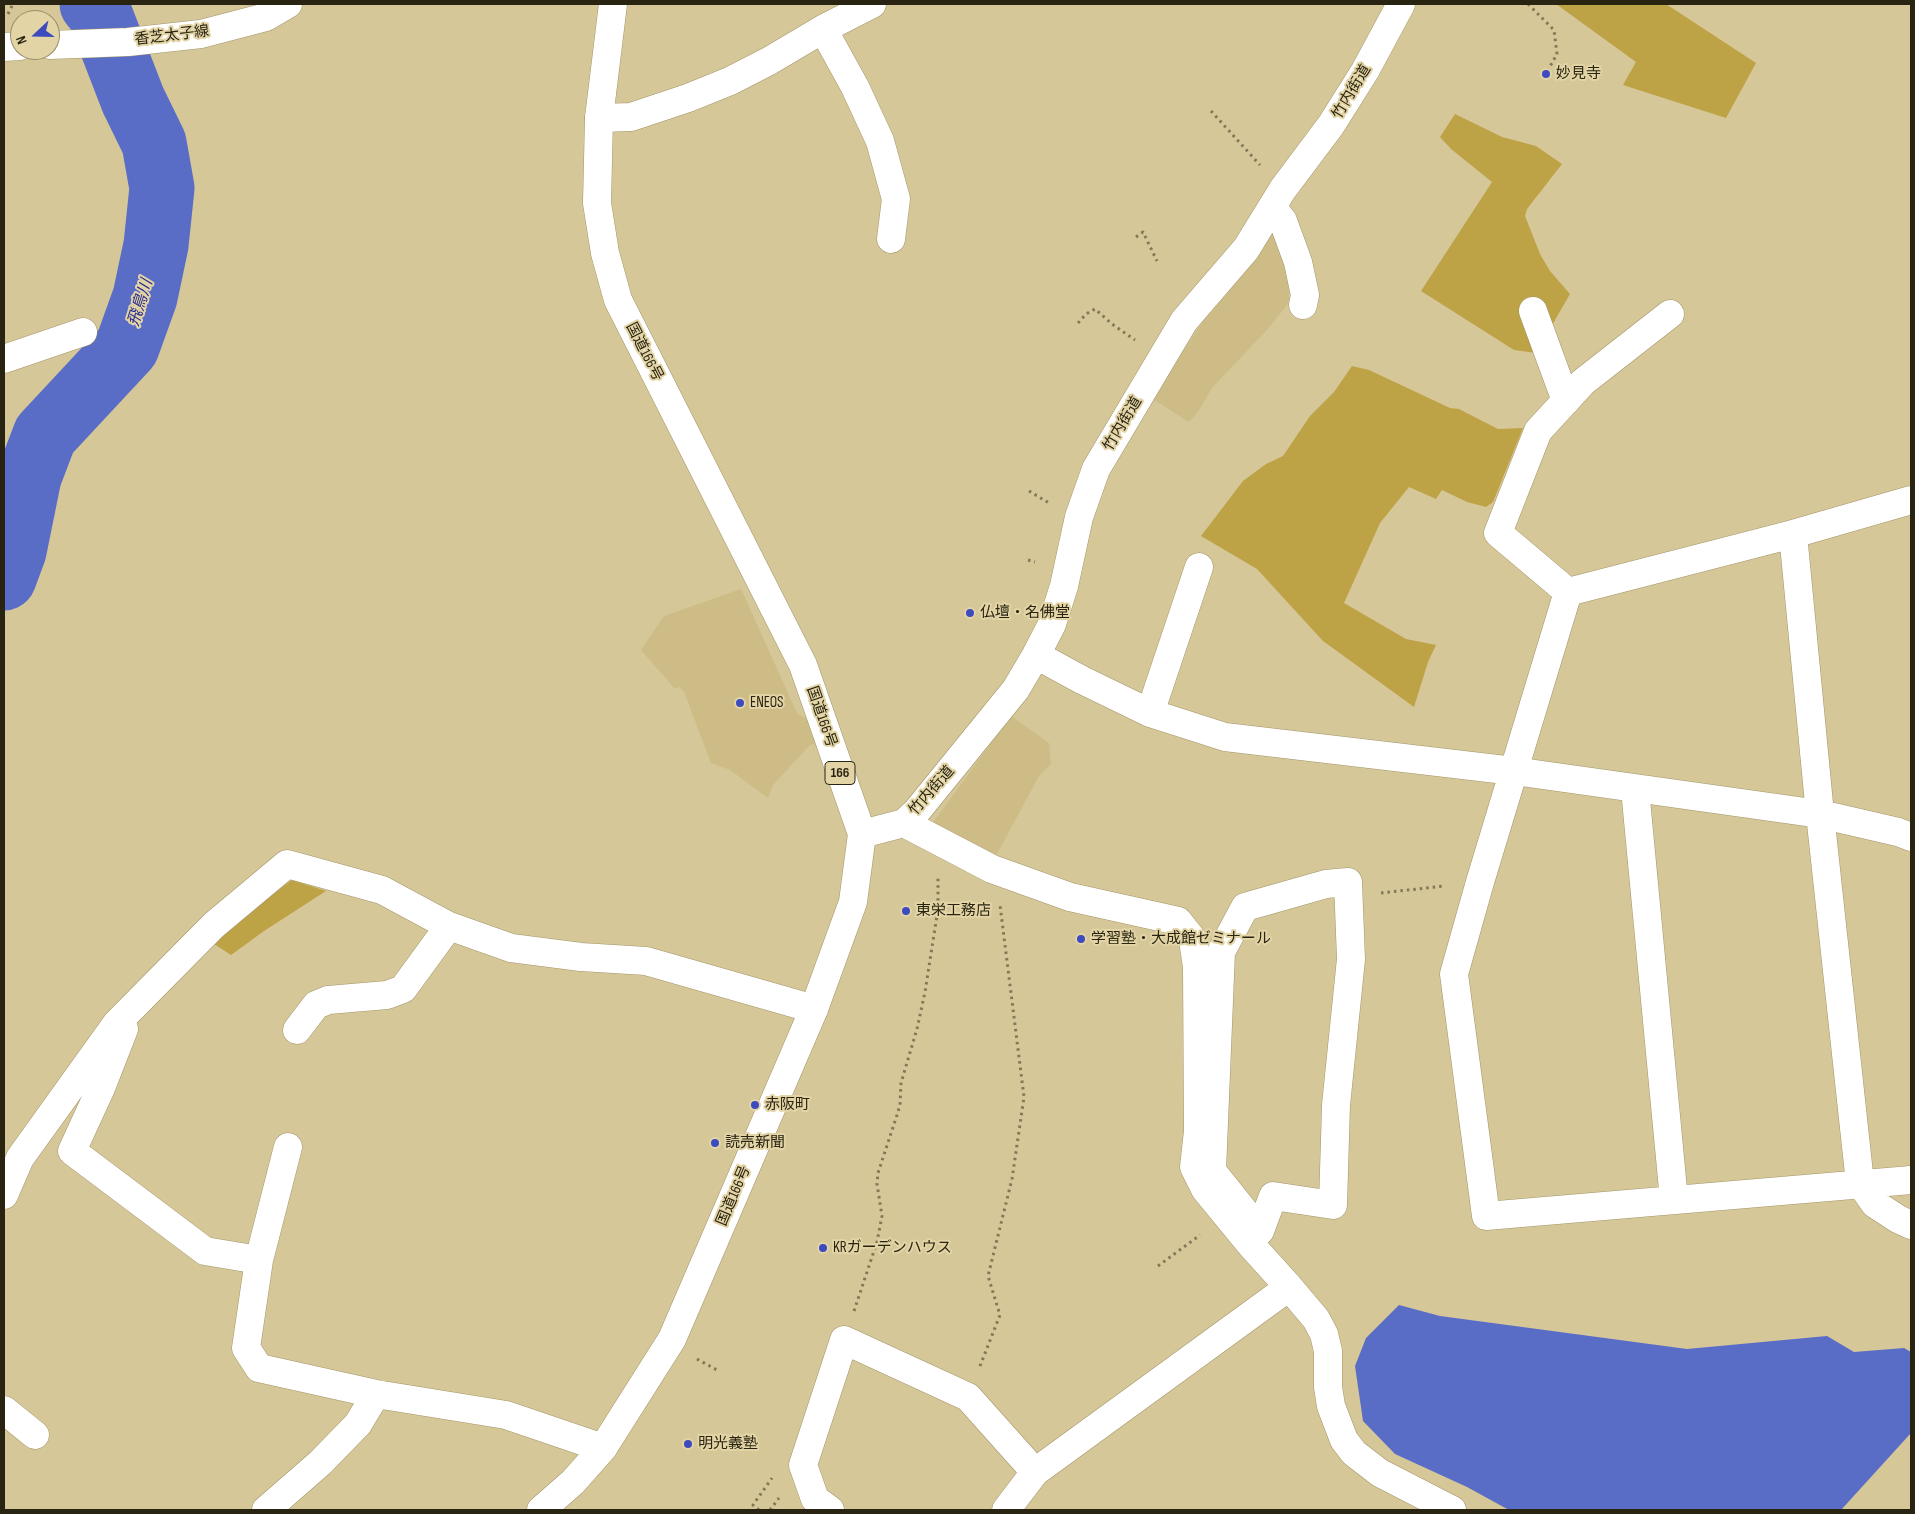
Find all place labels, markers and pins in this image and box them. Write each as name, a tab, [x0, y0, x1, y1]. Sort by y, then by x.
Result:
place label: 妙見寺	[1556, 65, 1601, 83]
marker: 妙見寺	[1540, 68, 1552, 80]
place label: 仏壇・名佛堂	[980, 604, 1070, 622]
marker: 仏壇・名佛堂	[964, 607, 976, 619]
place label: ENEOS	[750, 694, 784, 712]
marker: ENEOS	[734, 697, 746, 709]
place label: 東栄工務店	[916, 902, 991, 920]
marker: 東栄工務店	[900, 905, 912, 917]
place label: 学習塾・大成館ゼミナール	[1091, 930, 1271, 948]
marker: 学習塾・大成館ゼミナール	[1075, 933, 1087, 945]
place label: 赤阪町	[765, 1096, 810, 1114]
marker: 赤阪町	[749, 1099, 761, 1111]
place label: 読売新聞	[725, 1134, 785, 1152]
marker: 読売新聞	[709, 1137, 721, 1149]
place label: KRガーデンハウス	[833, 1239, 952, 1257]
marker: KRガーデンハウス	[817, 1242, 829, 1254]
place label: 明光義塾	[698, 1435, 758, 1453]
marker: 明光義塾	[682, 1438, 694, 1450]

